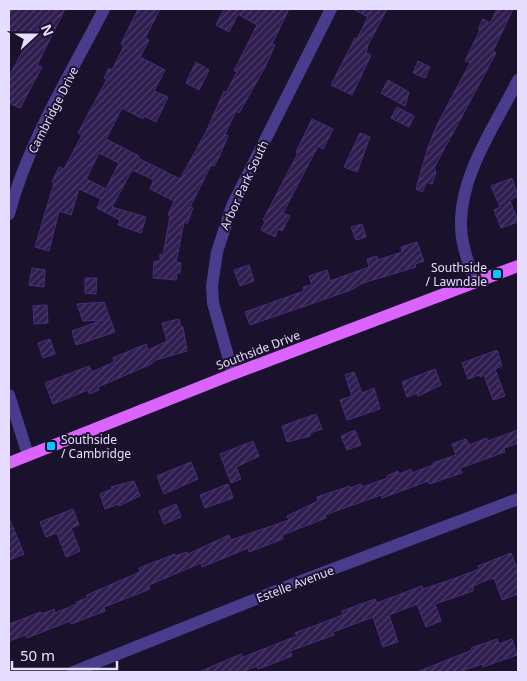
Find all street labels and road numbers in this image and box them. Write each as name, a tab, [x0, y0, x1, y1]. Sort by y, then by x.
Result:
street label: Cambridge Drive	[24, 63, 82, 156]
street label: Arbor Park South	[216, 138, 272, 232]
street label: Southside Drive	[213, 326, 303, 374]
street label: Estelle Avenue	[254, 561, 336, 607]

